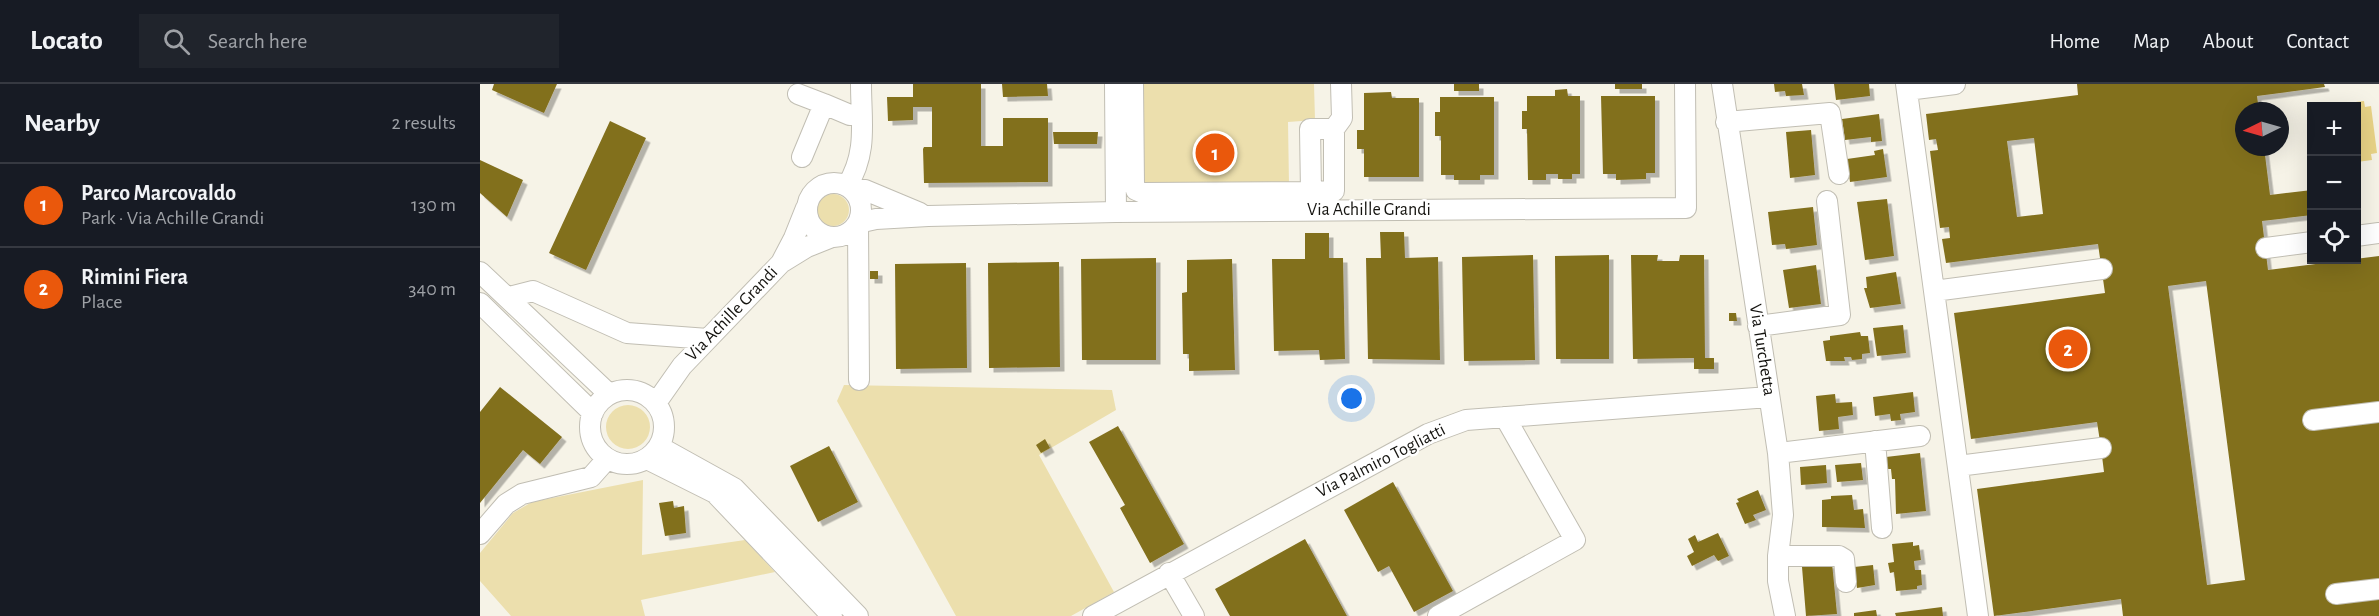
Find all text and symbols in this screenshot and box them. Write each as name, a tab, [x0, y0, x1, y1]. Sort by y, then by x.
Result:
search box	[139, 14, 559, 68]
icon: search	[160, 25, 193, 58]
text: Locato	[30, 27, 103, 55]
text: Search here	[208, 30, 307, 52]
text: Home	[2049, 31, 2100, 52]
text: Map	[2133, 31, 2170, 52]
text: About	[2203, 31, 2253, 52]
text: Contact	[2286, 31, 2349, 52]
north arrow	[2235, 102, 2289, 156]
map controls	[2307, 102, 2361, 264]
button: +	[2307, 102, 2361, 156]
text: Nearby	[24, 110, 100, 136]
text: 2 results	[392, 113, 456, 133]
pin: 1	[1196, 130, 1234, 176]
button: −	[2307, 156, 2361, 210]
text: Parco Marcovaldo	[81, 182, 236, 204]
text: 1	[40, 195, 47, 215]
text: 130 m	[411, 195, 456, 215]
street label: Via Achille Grandi	[1307, 201, 1431, 219]
text: Park · Via Achille Grandi	[81, 208, 264, 228]
button: locate	[2307, 210, 2361, 264]
street label: Via Achille Grandi	[683, 263, 781, 365]
text: Rimini Fiera	[81, 266, 188, 288]
text: 2	[39, 279, 48, 299]
text: 340 m	[408, 279, 456, 299]
text: Place	[81, 292, 122, 312]
street label: Via Turchetta	[1746, 303, 1778, 397]
pin: 2	[2048, 326, 2088, 372]
your location	[1337, 384, 1366, 413]
street label: Via Palmiro Togliatti	[1314, 421, 1448, 501]

